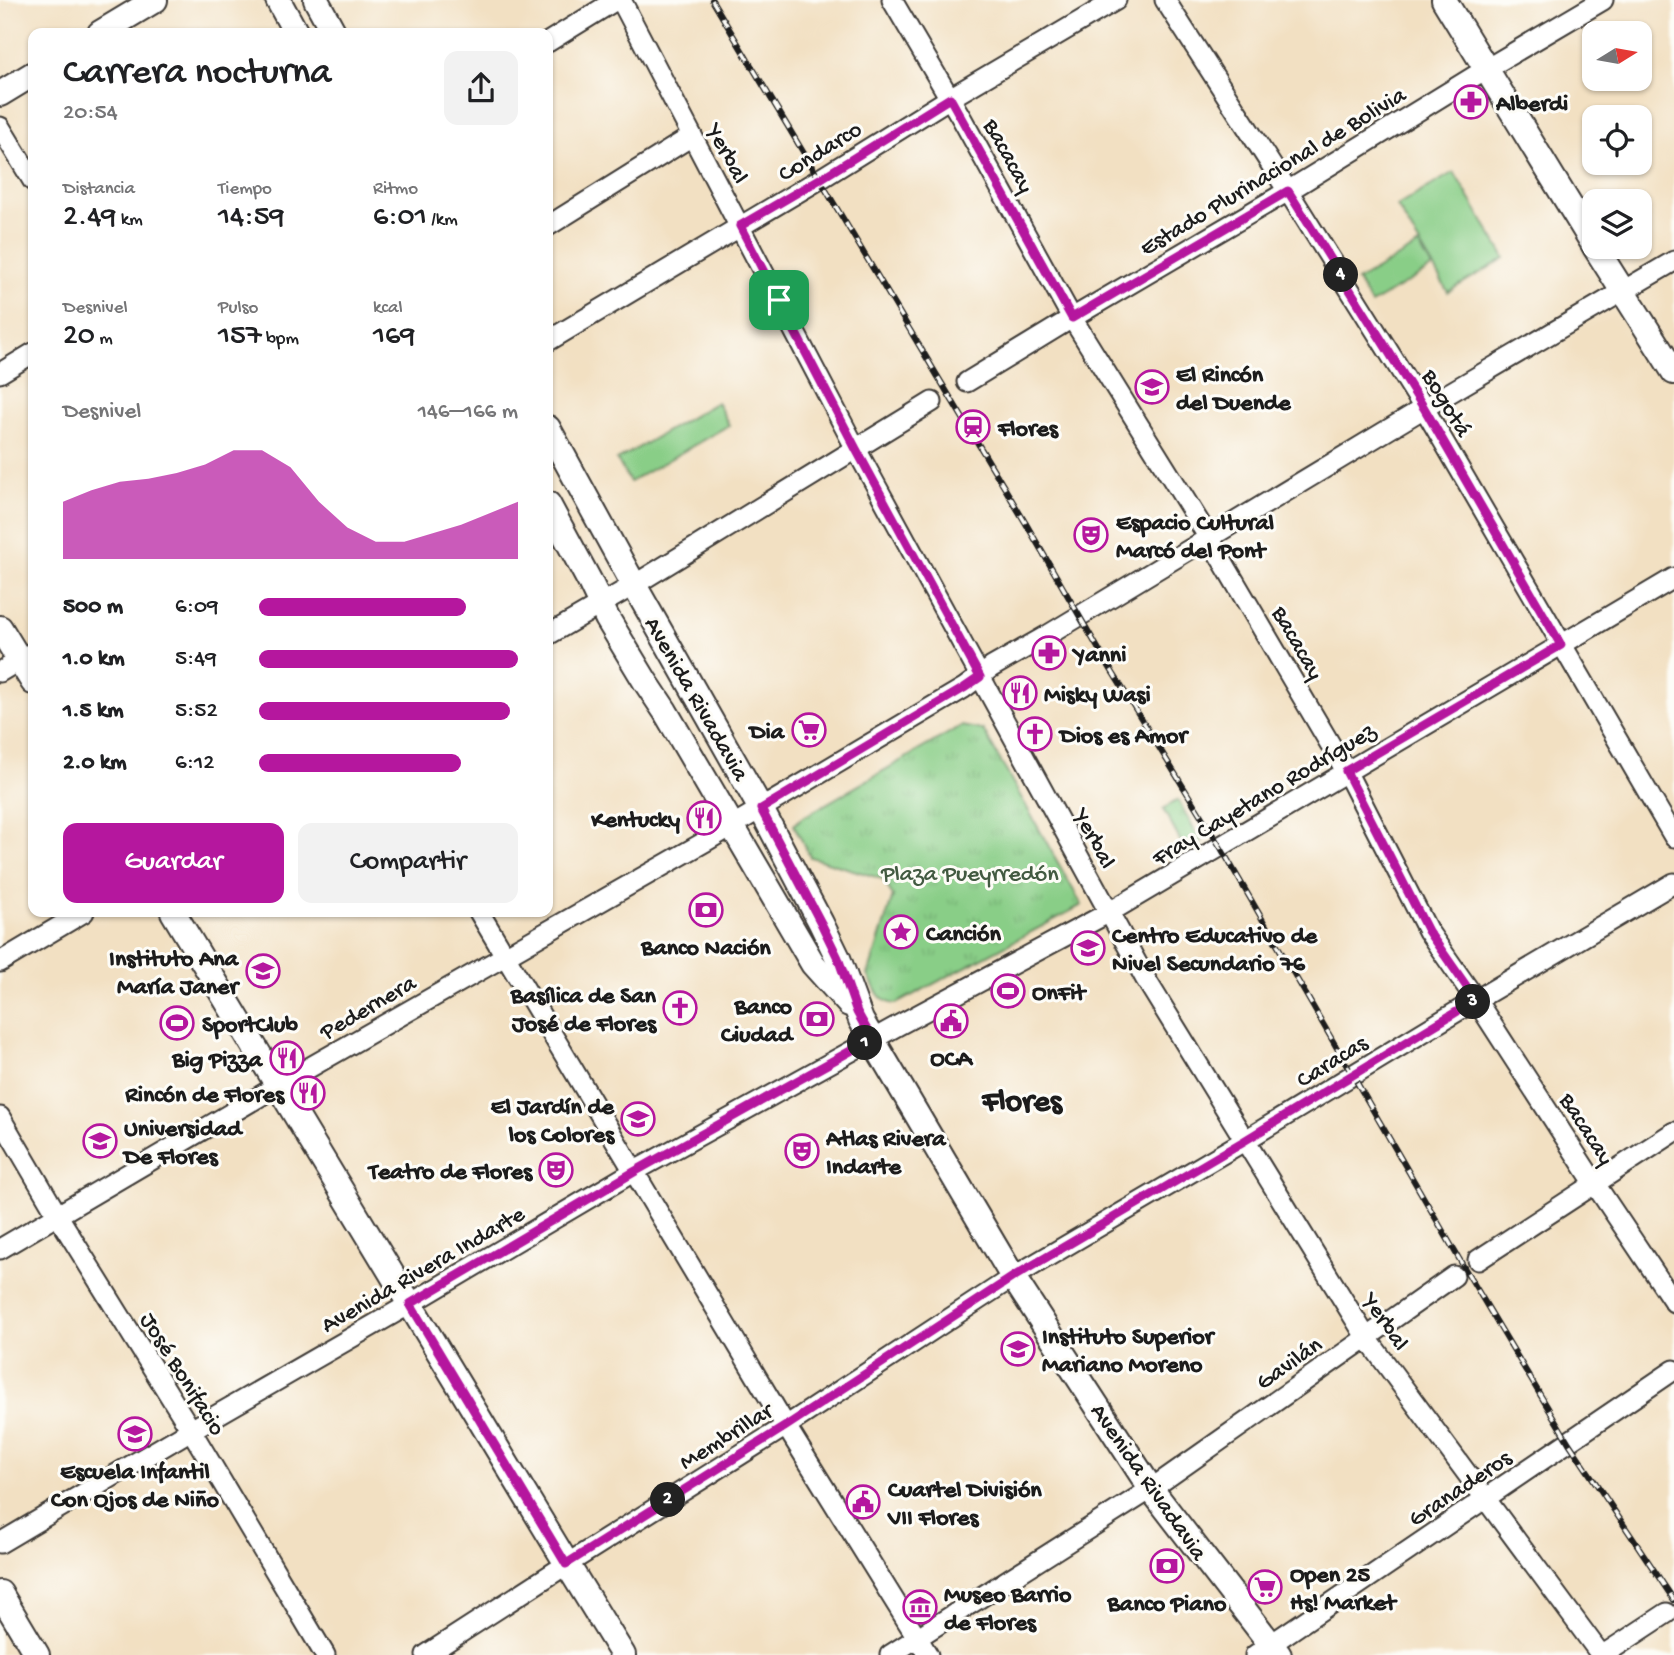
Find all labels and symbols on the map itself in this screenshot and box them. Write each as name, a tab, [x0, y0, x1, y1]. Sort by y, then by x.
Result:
north arrow	[1582, 21, 1652, 91]
street label: Estado Plurinacional de Bolivia	[1135, 82, 1413, 264]
pharmacy icon: Alberdi	[1452, 83, 1490, 121]
place label: Alberdi	[1495, 91, 1568, 120]
street label: Bacacay	[974, 114, 1039, 199]
street label: Condarco	[774, 116, 868, 190]
street label: Yerbal	[697, 118, 754, 189]
pin: 4	[1324, 258, 1358, 292]
pin	[749, 270, 809, 330]
place label: El Rincón del Duende	[1176, 362, 1292, 419]
street label: Bogotá	[1413, 364, 1477, 444]
school or university icon: El Rincón del Duende	[1133, 368, 1171, 406]
station icon: Flores	[954, 408, 992, 446]
place label: Flores	[997, 416, 1059, 445]
place label: Espacio Cultural Marcó del Pont	[1116, 510, 1274, 567]
theatre icon: Espacio Cultural Marcó del Pont	[1072, 516, 1110, 554]
street label: Bacacay	[1263, 601, 1329, 686]
street label: Avenida Rivadavia	[636, 612, 754, 788]
pharmacy icon: Yanni	[1030, 634, 1068, 672]
place label: Yanni	[1071, 642, 1126, 671]
restaurant icon: Misky Wasi	[1001, 674, 1039, 712]
place label: Misky Wasi	[1044, 682, 1151, 711]
supermarket icon: Dia	[790, 711, 828, 749]
church icon: Dios es Amor	[1016, 715, 1054, 753]
street label: Fray Cayetano Rodríguez	[1147, 717, 1383, 875]
place label: Dia	[748, 719, 786, 748]
place label: Dios es Amor	[1058, 723, 1189, 752]
restaurant icon: Kentucky	[685, 799, 723, 837]
street label: Yerbal	[1064, 803, 1121, 874]
place label: Kentucky	[590, 807, 680, 836]
park label: Plaza Pueyrredón	[880, 861, 1059, 890]
bank icon: Banco Nación	[687, 891, 725, 929]
place icon: Canción	[882, 913, 920, 951]
place label: Canción	[926, 921, 1002, 950]
place label: Centro Educativo de Nivel Secundario 76	[1112, 923, 1319, 980]
school or university icon: Centro Educativo de Nivel Secundario 76	[1069, 929, 1107, 967]
place label: Banco Nación	[640, 935, 771, 964]
place label: Instituto Ana María Janer	[109, 946, 240, 1003]
school or university icon: Instituto Ana María Janer	[244, 952, 282, 990]
street label: Pedernera	[315, 970, 423, 1049]
sports icon: OnFit	[989, 972, 1027, 1010]
place label: OnFit	[1032, 980, 1087, 1009]
place label: Basílica de San José de Flores	[510, 983, 657, 1040]
pin: 3	[1456, 984, 1490, 1020]
church icon: Basílica de San José de Flores	[661, 989, 699, 1027]
place label: Banco Ciudad	[721, 994, 795, 1051]
bank icon: Banco Ciudad	[798, 1000, 836, 1038]
public building icon: OCA	[932, 1002, 970, 1040]
sports icon: SportClub	[158, 1004, 196, 1042]
place label: SportClub	[202, 1012, 298, 1041]
pin: 1	[848, 1026, 882, 1060]
street label: Caracas	[1292, 1029, 1375, 1096]
restaurant icon: Big Pizza	[268, 1039, 306, 1077]
place label: OCA	[930, 1046, 974, 1075]
place label: Big Pizza	[171, 1047, 264, 1076]
restaurant icon: Rincón de Flores	[289, 1074, 327, 1112]
place label: Rincón de Flores	[124, 1082, 285, 1111]
district label: Flores	[981, 1085, 1064, 1123]
street label: Bacacay	[1550, 1087, 1619, 1172]
place label: El Jardín de los Colores	[491, 1094, 616, 1151]
school or university icon: El Jardín de los Colores	[619, 1100, 657, 1138]
place label: Universidad De Flores	[122, 1116, 244, 1173]
school or university icon: Universidad De Flores	[81, 1122, 119, 1160]
place label: Atlas Rivera Indarte	[825, 1126, 947, 1183]
theatre icon: Atlas Rivera Indarte	[783, 1132, 821, 1170]
theatre icon: Teatro de Flores	[537, 1151, 575, 1189]
place label: Teatro de Flores	[367, 1159, 533, 1188]
street label: Avenida Rivera Indarte	[317, 1201, 531, 1341]
street label: Yerbal	[1353, 1287, 1414, 1357]
street label: José Bonifacio	[132, 1308, 230, 1442]
place label: Instituto Superior Mariano Moreno	[1042, 1324, 1216, 1381]
school or university icon: Instituto Superior Mariano Moreno	[999, 1330, 1037, 1368]
street label: Gavilán	[1251, 1331, 1329, 1398]
street label: Membrillar	[675, 1397, 781, 1478]
street label: Avenida Rivadavia	[1082, 1399, 1212, 1568]
school or university icon: Escuela Infantil Con Ojos de Niño	[116, 1415, 154, 1453]
street label: Granaderos	[1404, 1444, 1519, 1535]
place label: Escuela Infantil Con Ojos de Niño	[51, 1459, 219, 1516]
place label: Cuartel División VII Flores	[887, 1477, 1042, 1534]
pin: 2	[650, 1482, 686, 1518]
public building icon: Cuartel División VII Flores	[844, 1483, 882, 1521]
bank icon: Banco Piano	[1148, 1547, 1186, 1585]
place label: Open 25 Hs! Market	[1290, 1562, 1398, 1619]
supermarket icon: Open 25 Hs! Market	[1246, 1568, 1284, 1606]
place label: Museo Barrio de Flores	[944, 1582, 1072, 1639]
museum icon: Museo Barrio de Flores	[901, 1588, 939, 1626]
place label: Banco Piano	[1107, 1591, 1227, 1620]

